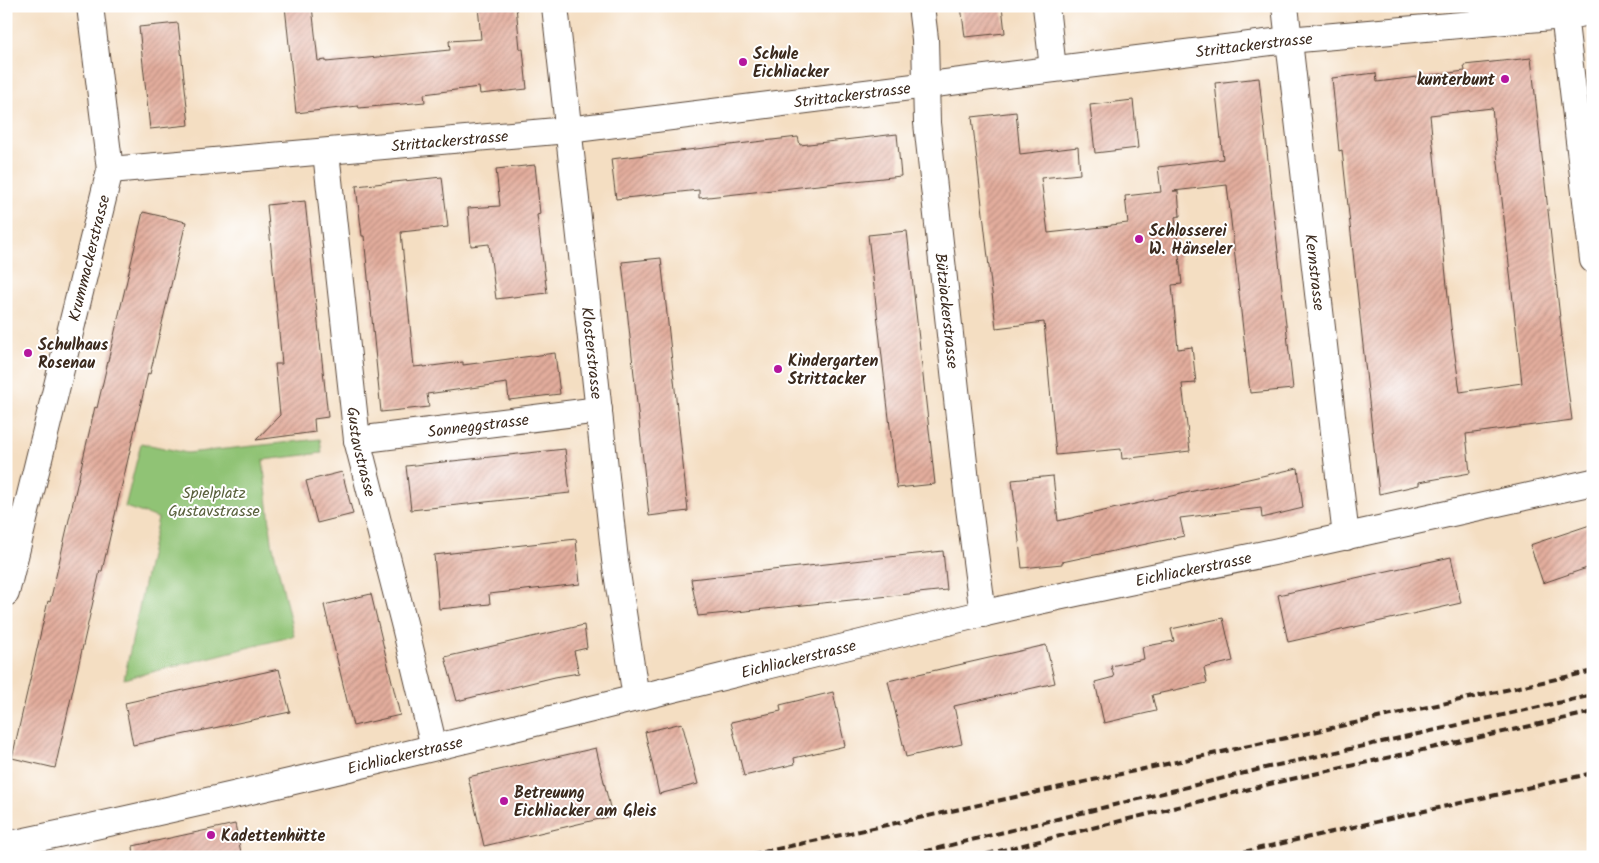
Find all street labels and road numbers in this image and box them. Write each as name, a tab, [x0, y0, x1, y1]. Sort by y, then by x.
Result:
street label: Strittackerstrasse	[1194, 27, 1314, 65]
street label: Strittackerstrasse	[792, 76, 912, 116]
street label: Strittackerstrasse	[390, 124, 509, 159]
street label: Krummackerstrasse	[62, 193, 117, 324]
street label: Kernstrasse	[1297, 233, 1331, 312]
street label: Bütziackerstrasse	[927, 252, 965, 370]
street label: Klosterstrasse	[574, 306, 609, 401]
street label: Gustavstrasse	[340, 406, 382, 500]
street label: Sonneggstrasse	[426, 408, 530, 445]
street label: Eichliackerstrasse	[1133, 546, 1254, 594]
street label: Eichliackerstrasse	[738, 634, 859, 686]
street label: Eichliackerstrasse	[345, 730, 466, 782]

